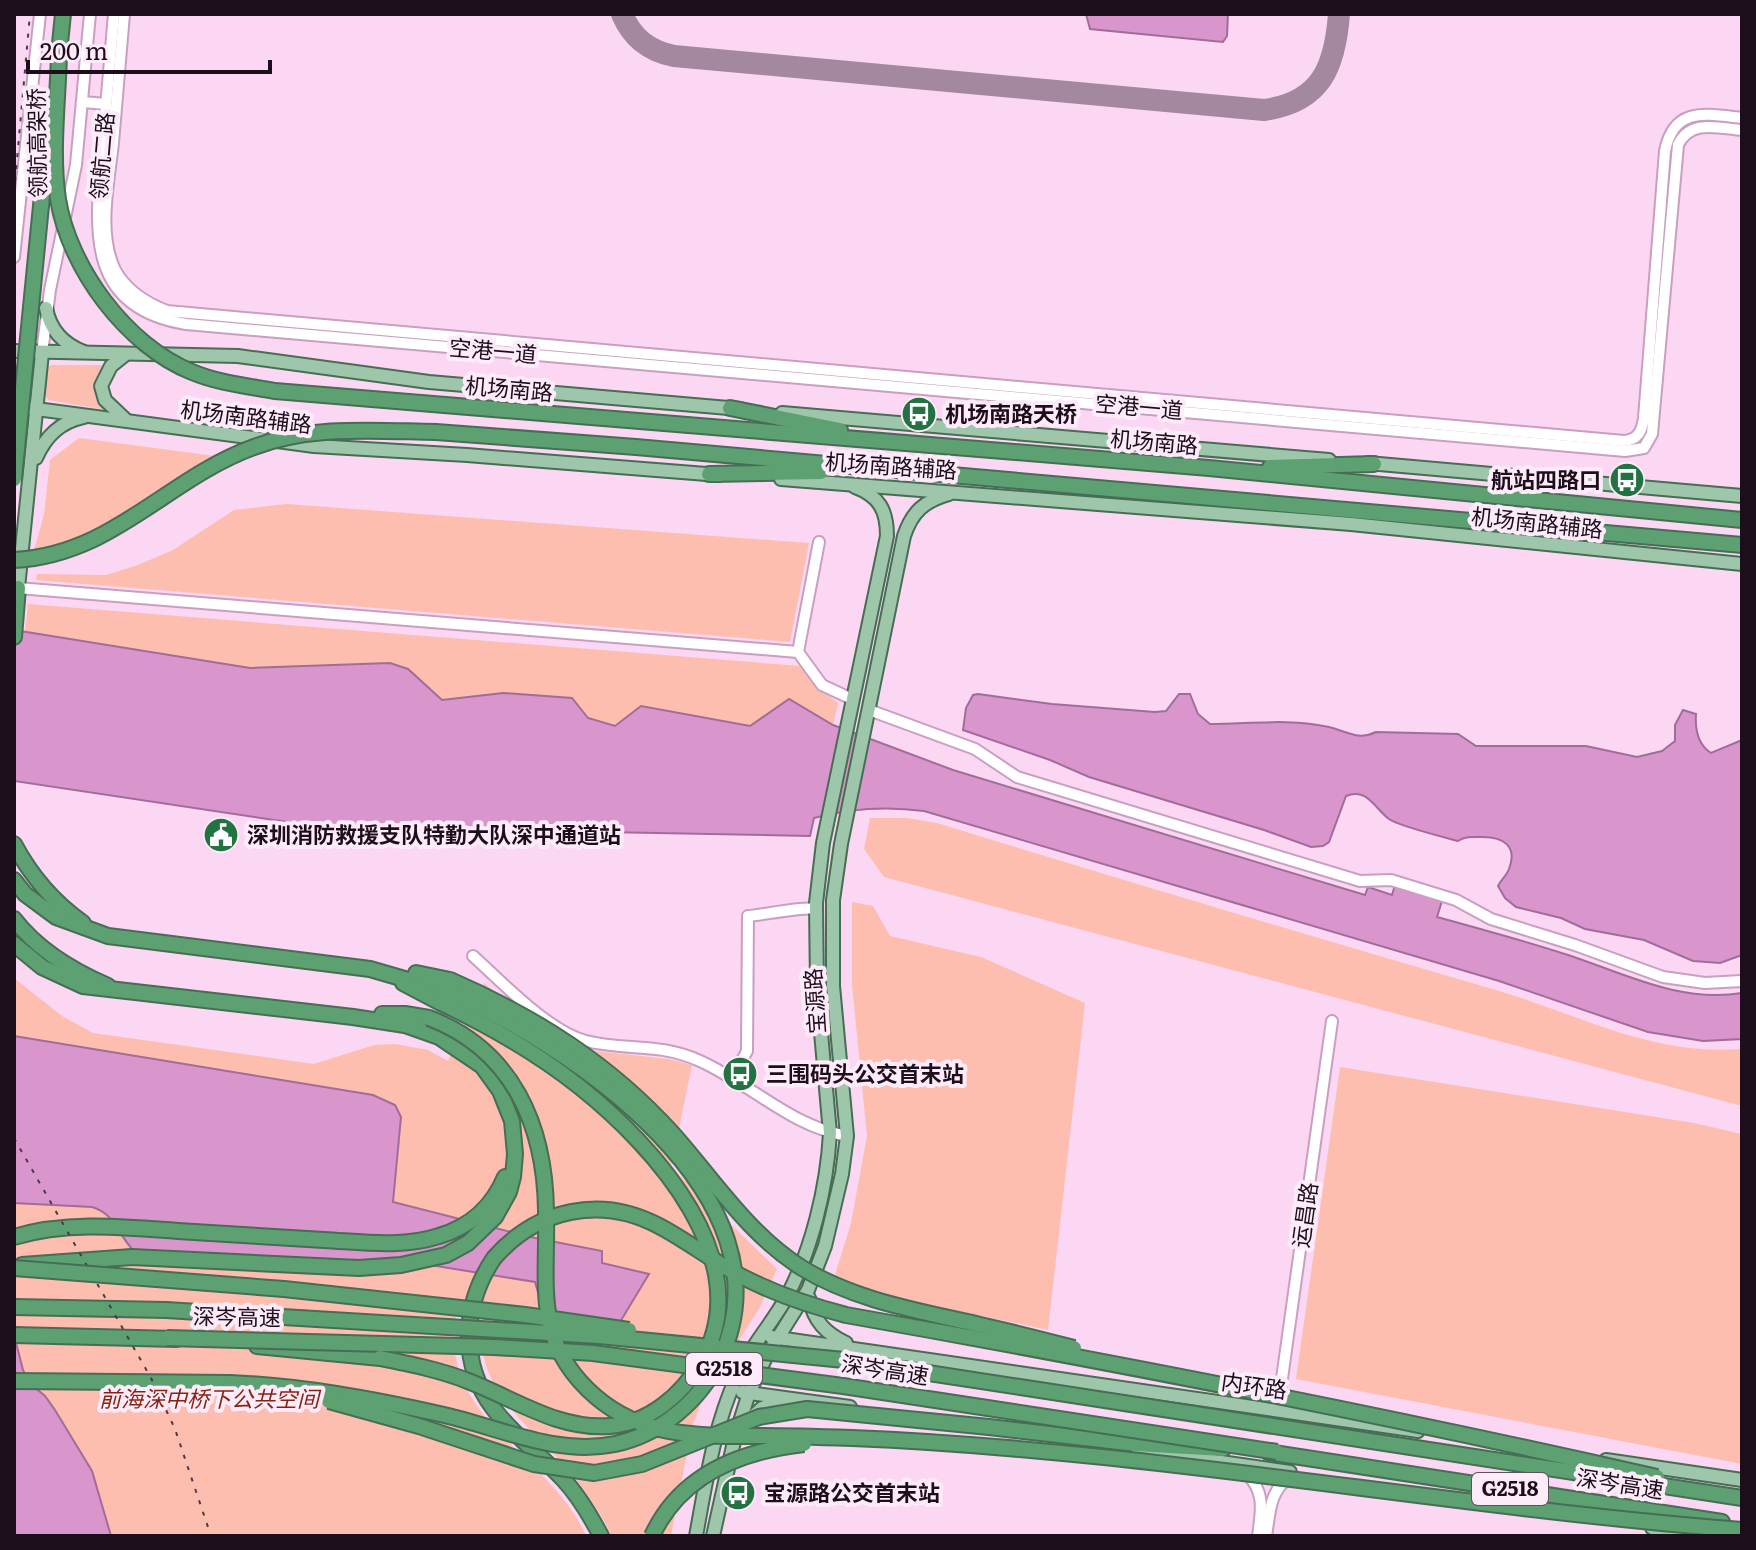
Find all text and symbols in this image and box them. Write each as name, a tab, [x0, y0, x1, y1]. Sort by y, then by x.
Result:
scale bar	[28, 24, 270, 74]
text: 200 m	[40, 32, 108, 67]
street label: 领航高架桥	[18, 88, 53, 198]
street label: 领航二路	[80, 111, 121, 201]
street label: 空港一道	[448, 329, 538, 370]
street label: 机场南路	[464, 367, 554, 408]
street label: 空港一道	[1094, 385, 1184, 426]
street label: 机场南路辅路	[179, 391, 314, 440]
bus stop icon: 机场南路天桥	[900, 395, 938, 433]
place label: 机场南路天桥	[945, 396, 1077, 429]
street label: 机场南路	[1109, 420, 1199, 461]
street label: 机场南路辅路	[824, 443, 958, 486]
bus stop icon: 航站四路口	[1608, 461, 1646, 499]
place label: 航站四路口	[1491, 462, 1601, 495]
street label: 机场南路辅路	[1470, 498, 1605, 545]
public building icon: 深圳消防救援支队特勤大队深中通道站	[202, 816, 240, 854]
place label: 深圳消防救援支队特勤大队深中通道站	[247, 817, 621, 850]
street label: 宝源路	[795, 967, 832, 1035]
bus stop icon: 三围码头公交首末站	[721, 1055, 759, 1093]
place label: 三围码头公交首末站	[766, 1056, 964, 1089]
street label: 运昌路	[1283, 1180, 1324, 1250]
street label: 深岑高速	[193, 1298, 281, 1333]
street label: 深岑高速	[839, 1345, 931, 1392]
road number: G2518	[686, 1353, 762, 1385]
street label: 内环路	[1219, 1364, 1289, 1405]
park label: 前海深中桥下公共空间	[99, 1381, 322, 1414]
street label: 深岑高速	[1574, 1459, 1666, 1506]
road number: G2518	[1472, 1473, 1548, 1505]
bus stop icon: 宝源路公交首末站	[719, 1474, 757, 1512]
place label: 宝源路公交首末站	[764, 1475, 940, 1508]

